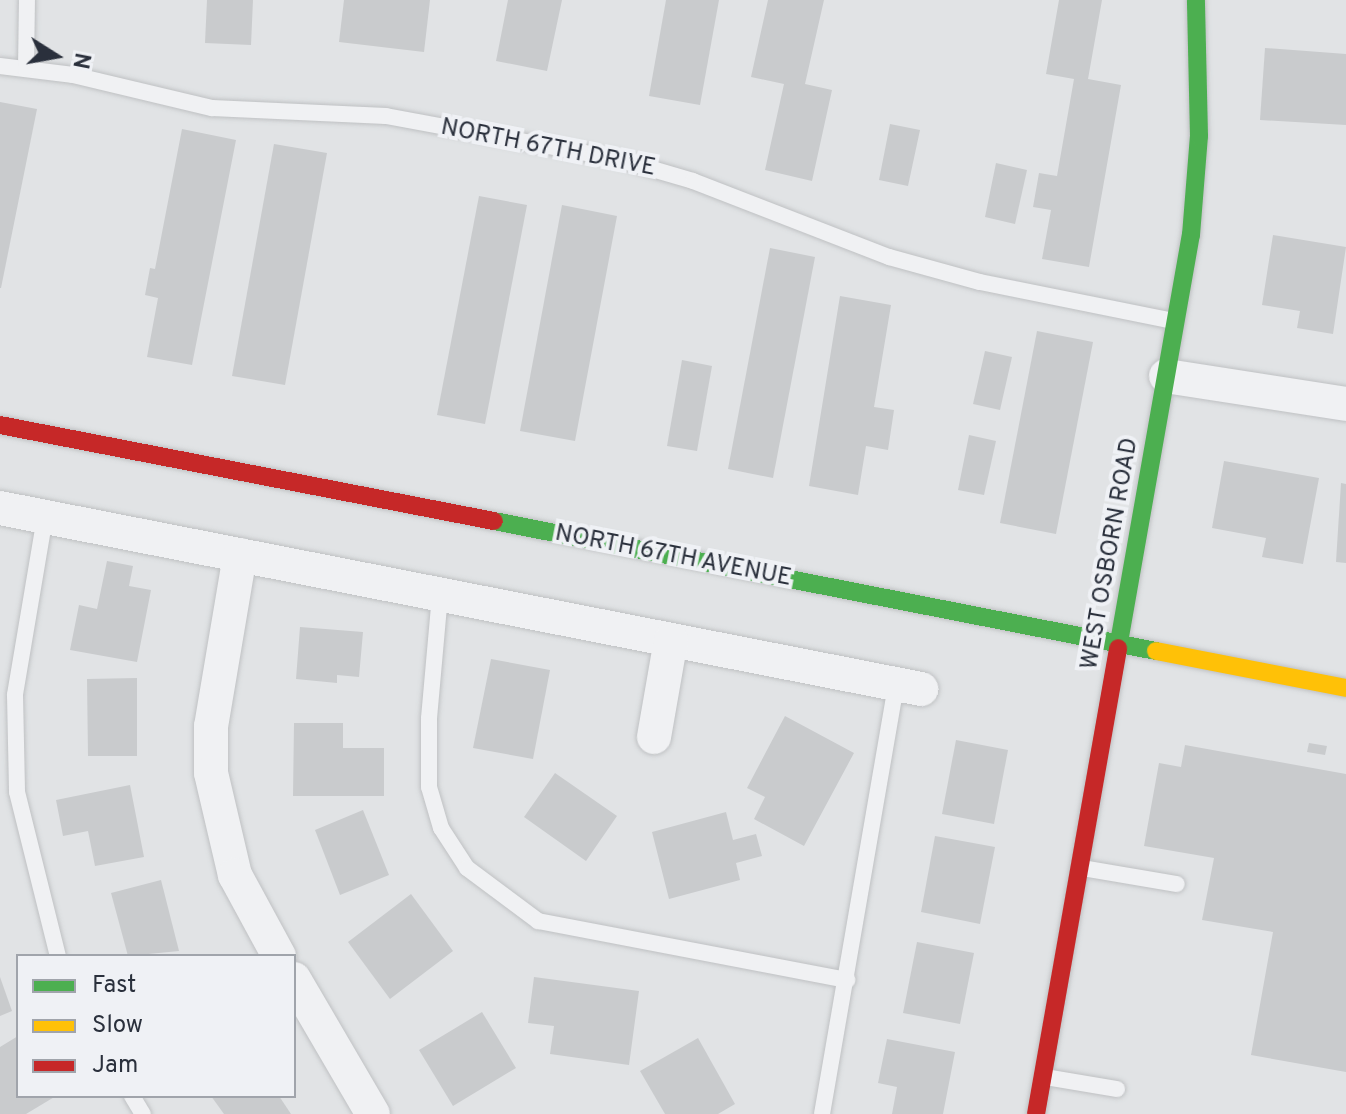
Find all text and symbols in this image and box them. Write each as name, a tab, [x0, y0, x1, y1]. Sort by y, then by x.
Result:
north arrow	[16, 16, 96, 96]
text: N	[65, 50, 95, 71]
street label: NORTH 67TH DRIVE	[438, 114, 658, 184]
street label: WEST OSBORN ROAD	[1076, 435, 1146, 673]
street label: NORTH 67TH AVENUE	[552, 520, 794, 594]
legend	[16, 954, 296, 1098]
text: Fast	[92, 971, 136, 1001]
text: Slow	[92, 1011, 143, 1041]
text: Jam	[92, 1051, 138, 1081]

